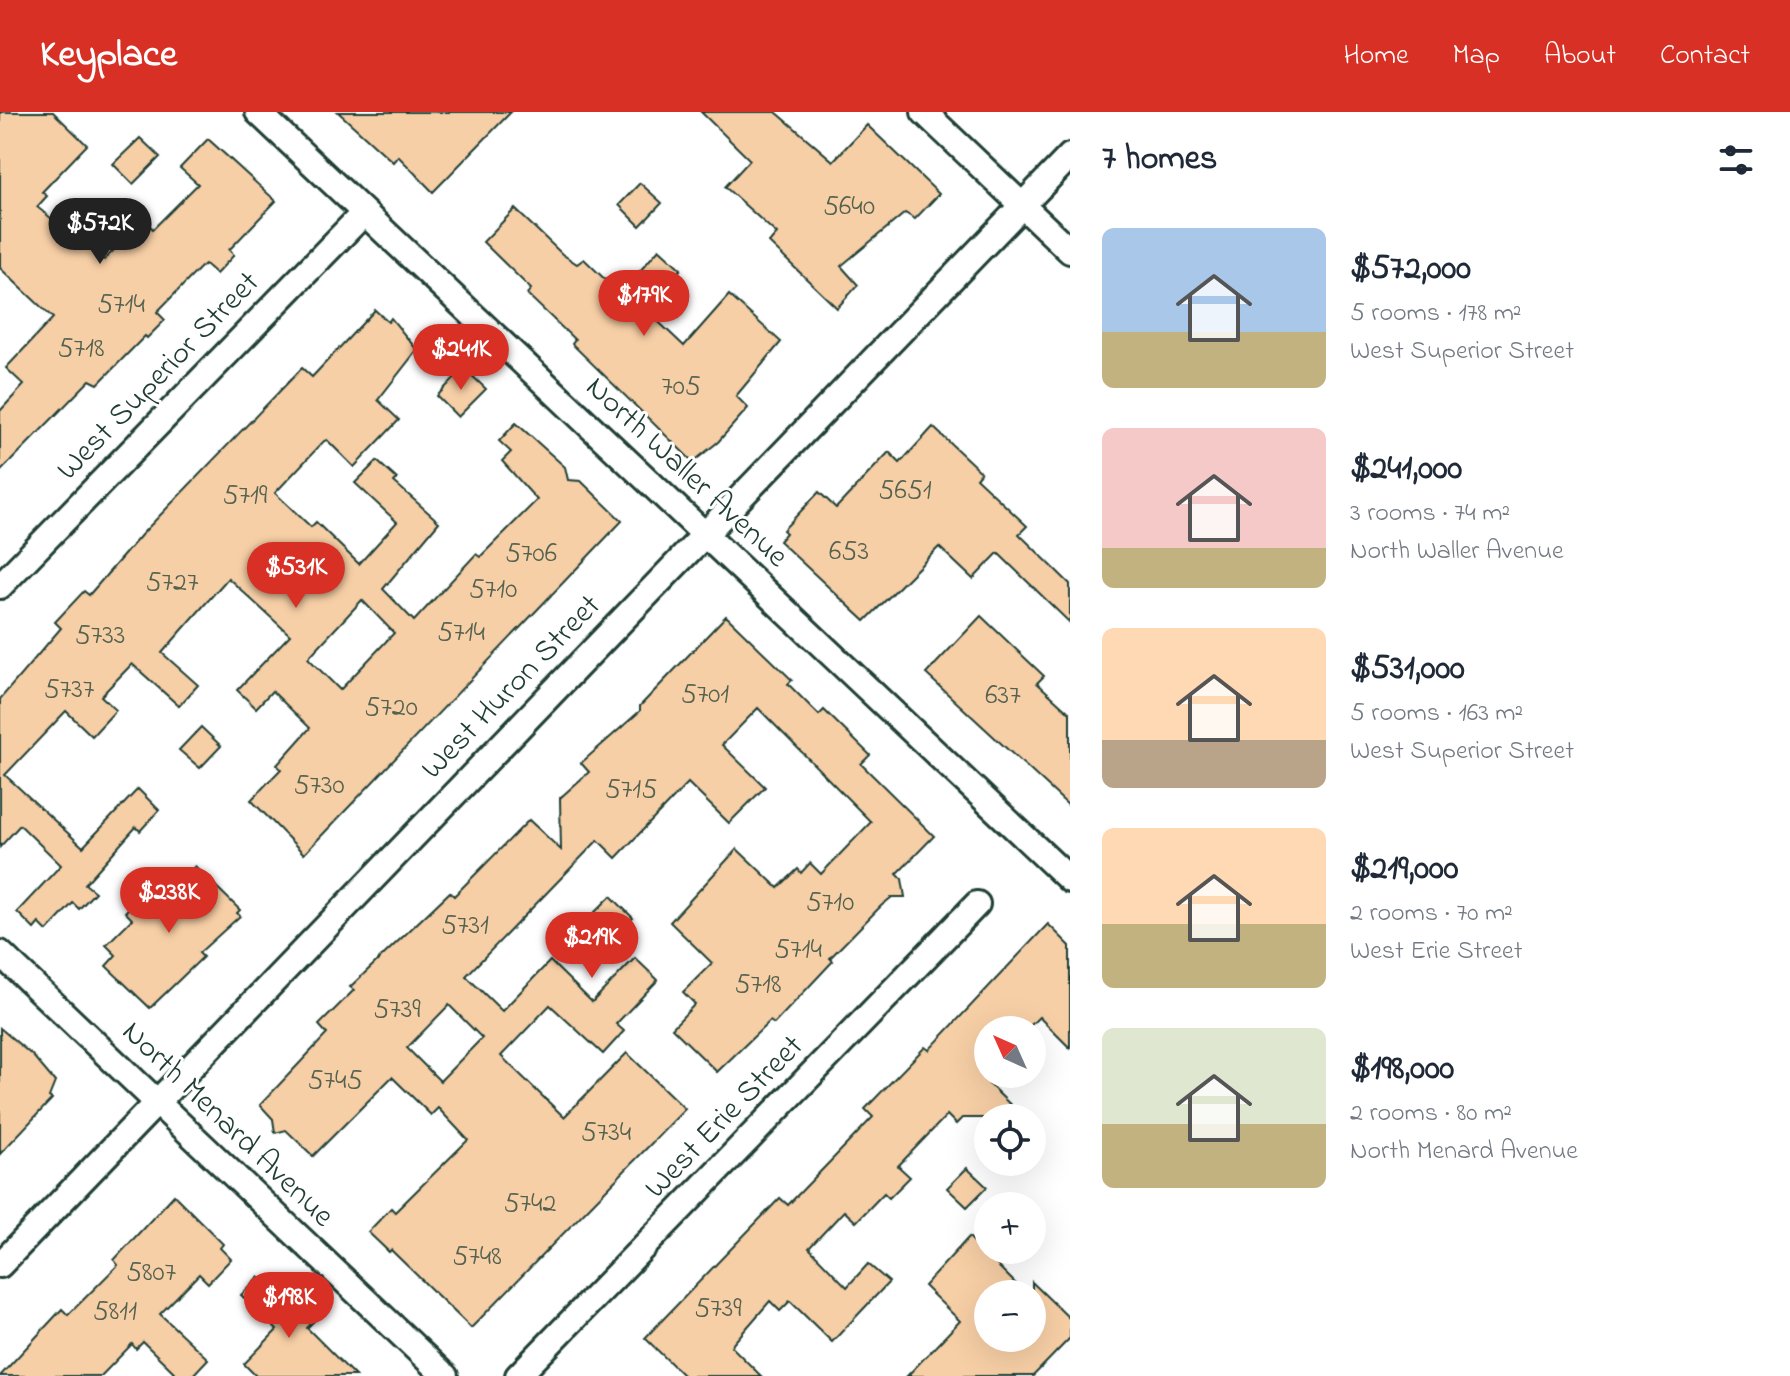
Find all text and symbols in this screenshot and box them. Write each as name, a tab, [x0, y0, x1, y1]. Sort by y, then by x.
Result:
text: Keyplace	[40, 28, 177, 84]
text: Home	[1343, 36, 1409, 77]
text: Map	[1453, 36, 1500, 77]
text: About	[1544, 36, 1616, 77]
text: Contact	[1660, 36, 1750, 77]
text: 7 homes	[1102, 135, 1217, 185]
icon: filters	[1714, 138, 1758, 182]
house number: 5640	[823, 187, 875, 228]
pin: $572K	[44, 198, 156, 266]
text: $572K	[67, 205, 133, 243]
text: $572,000	[1350, 245, 1471, 295]
icon: home	[1166, 260, 1262, 356]
street label: West Superior Street	[46, 261, 272, 492]
pin: $179K	[588, 270, 700, 338]
text: $179K	[616, 277, 672, 315]
house number: 5714	[97, 285, 145, 326]
text: 5 rooms · 178 m²	[1350, 295, 1522, 333]
pin: $241K	[405, 324, 517, 392]
house number: 5718	[58, 329, 104, 370]
text: $241K	[431, 331, 491, 369]
text: West Superior Street	[1350, 333, 1574, 371]
street label: North Waller Avenue	[574, 366, 799, 580]
house number: 705	[661, 367, 701, 408]
text: $241,000	[1350, 445, 1462, 495]
icon: home	[1166, 460, 1262, 556]
house number: 5651	[878, 471, 932, 512]
house number: 5719	[223, 476, 268, 517]
text: 3 rooms · 74 m²	[1350, 495, 1510, 533]
house number: 653	[829, 532, 869, 573]
text: North Waller Avenue	[1350, 533, 1564, 571]
house number: 5706	[505, 534, 557, 575]
pin: $531K	[240, 542, 352, 610]
text: $531K	[265, 549, 327, 587]
house number: 5727	[145, 563, 199, 604]
house number: 5710	[469, 570, 517, 611]
street label: West Huron Street	[411, 584, 613, 791]
house number: 5714	[437, 613, 485, 654]
house number: 5733	[75, 616, 125, 657]
text: $531,000	[1350, 645, 1465, 695]
icon: home	[1166, 660, 1262, 756]
house number: 5737	[44, 670, 95, 711]
house number: 5701	[681, 675, 729, 716]
house number: 637	[985, 676, 1021, 717]
house number: 5720	[364, 688, 418, 729]
text: 5 rooms · 163 m²	[1350, 695, 1523, 733]
text: West Superior Street	[1350, 733, 1574, 771]
house number: 5730	[293, 766, 345, 807]
house number: 5715	[605, 770, 657, 811]
text: $219,000	[1350, 845, 1458, 895]
icon: home	[1166, 860, 1262, 956]
pin: $238K	[113, 867, 225, 935]
text: $238K	[138, 874, 200, 912]
house number: 5710	[806, 883, 854, 924]
text: 2 rooms · 70 m²	[1350, 895, 1513, 933]
house number: 5731	[441, 906, 489, 947]
pin: $219K	[536, 912, 648, 980]
text: $219K	[563, 919, 621, 957]
house number: 5714	[774, 930, 822, 971]
text: West Erie Street	[1350, 933, 1522, 971]
house number: 5718	[735, 965, 781, 1006]
house number: 5739	[373, 990, 421, 1031]
street label: North Menard Avenue	[110, 1011, 345, 1240]
north arrow	[974, 1016, 1046, 1088]
map controls	[974, 1016, 1046, 1352]
street label: West Erie Street	[634, 1025, 816, 1211]
text: $198,000	[1350, 1045, 1454, 1095]
icon: home	[1166, 1060, 1262, 1156]
house number: 5745	[307, 1061, 363, 1102]
text: 2 rooms · 80 m²	[1350, 1095, 1512, 1133]
button: locate	[974, 1104, 1046, 1176]
house number: 5734	[581, 1113, 632, 1154]
text: North Menard Avenue	[1350, 1133, 1578, 1171]
house number: 5742	[503, 1184, 557, 1225]
button: +	[974, 1192, 1046, 1264]
house number: 5748	[452, 1237, 502, 1278]
house number: 5807	[126, 1253, 177, 1294]
pin: $198K	[233, 1272, 345, 1340]
text: $198K	[262, 1279, 316, 1317]
button: −	[974, 1280, 1046, 1352]
house number: 5739	[694, 1289, 742, 1330]
house number: 5811	[93, 1292, 137, 1333]

